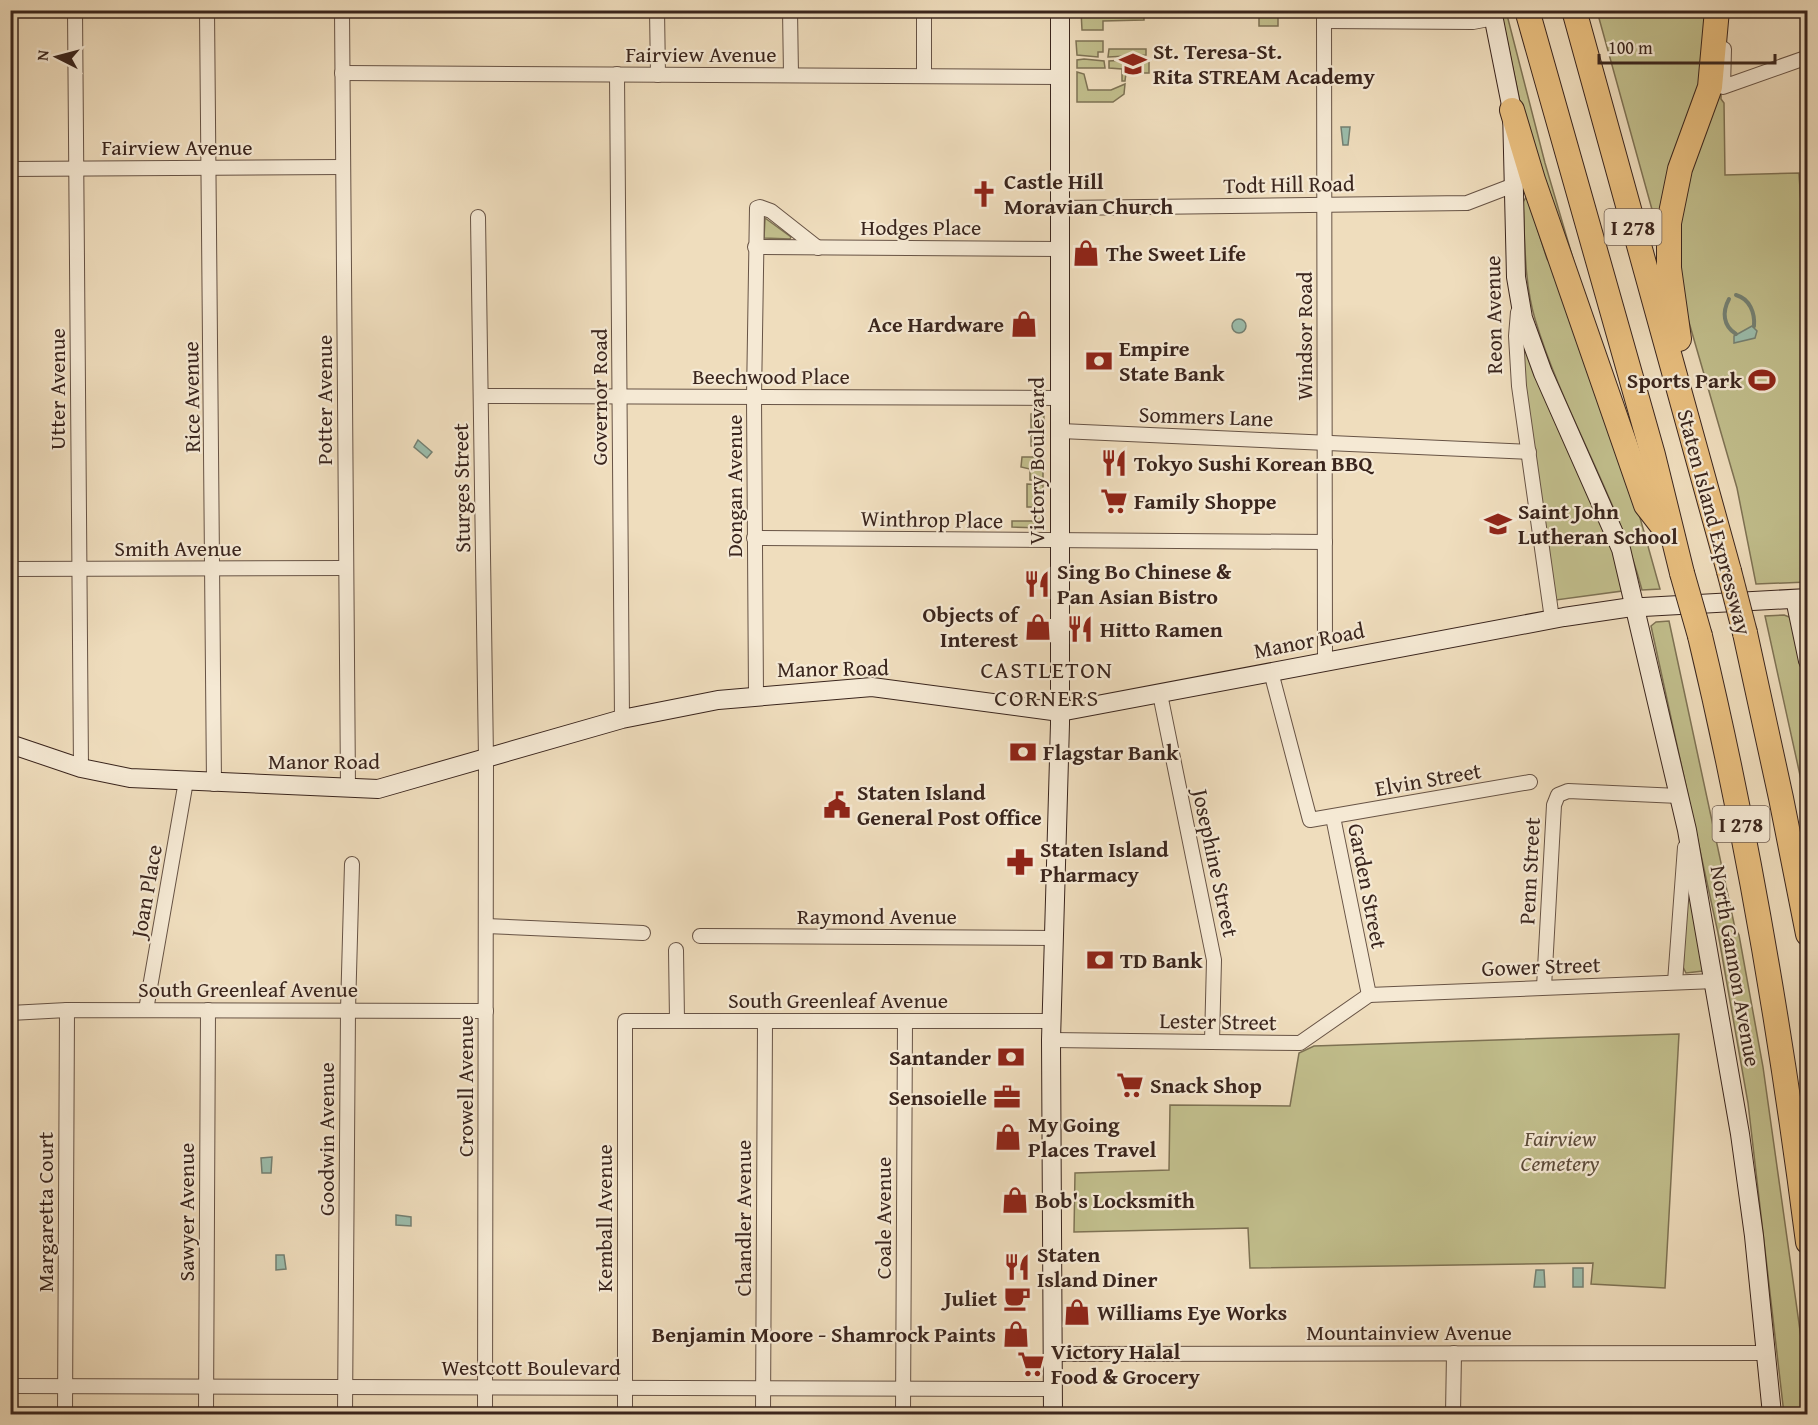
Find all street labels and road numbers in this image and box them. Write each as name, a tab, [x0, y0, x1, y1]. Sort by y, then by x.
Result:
street label: Fairview Avenue	[625, 38, 777, 70]
street label: Fairview Avenue	[101, 131, 253, 163]
street label: Todt Hill Road	[1223, 167, 1355, 201]
road number: I 278	[1604, 209, 1662, 245]
street label: Hodges Place	[861, 211, 981, 243]
street label: Reon Avenue	[1476, 255, 1510, 375]
street label: Windsor Road	[1288, 271, 1320, 400]
street label: Utter Avenue	[41, 328, 73, 450]
street label: Governor Road	[583, 328, 615, 466]
street label: Potter Avenue	[308, 335, 340, 465]
street label: Rice Avenue	[174, 341, 208, 453]
street label: Beechwood Place	[692, 360, 850, 392]
street label: Victory Boulevard	[1020, 377, 1052, 545]
street label: Sommers Lane	[1138, 398, 1274, 434]
street label: Staten Island Expressway	[1669, 406, 1761, 639]
street label: Dongan Avenue	[718, 414, 750, 558]
street label: Sturges Street	[444, 423, 478, 553]
street label: Winthrop Place	[860, 502, 1004, 536]
street label: Smith Avenue	[114, 532, 242, 564]
street label: Manor Road	[1251, 614, 1367, 666]
street label: Manor Road	[777, 651, 890, 685]
street label: Manor Road	[268, 745, 380, 777]
street label: Elvin Street	[1372, 754, 1484, 804]
street label: Josephine Street	[1184, 783, 1247, 940]
road number: I 278	[1712, 806, 1770, 842]
street label: Penn Street	[1510, 816, 1548, 925]
street label: Garden Street	[1340, 821, 1396, 952]
street label: Joan Place	[122, 842, 170, 943]
street label: North Gannon Avenue	[1703, 863, 1769, 1069]
street label: Raymond Avenue	[797, 900, 957, 932]
street label: Gower Street	[1481, 948, 1601, 984]
street label: South Greenleaf Avenue	[138, 973, 358, 1005]
street label: South Greenleaf Avenue	[728, 984, 948, 1016]
street label: Lester Street	[1159, 1004, 1277, 1038]
street label: Crowell Avenue	[449, 1015, 481, 1157]
street label: Goodwin Avenue	[310, 1062, 342, 1216]
street label: Margaretta Court	[29, 1131, 61, 1292]
street label: Chandler Avenue	[727, 1140, 759, 1296]
street label: Sawyer Avenue	[170, 1143, 202, 1281]
street label: Kemball Avenue	[588, 1144, 620, 1292]
street label: Coale Avenue	[867, 1157, 899, 1279]
street label: Mountainview Avenue	[1306, 1316, 1512, 1348]
street label: Westcott Boulevard	[441, 1351, 621, 1383]

